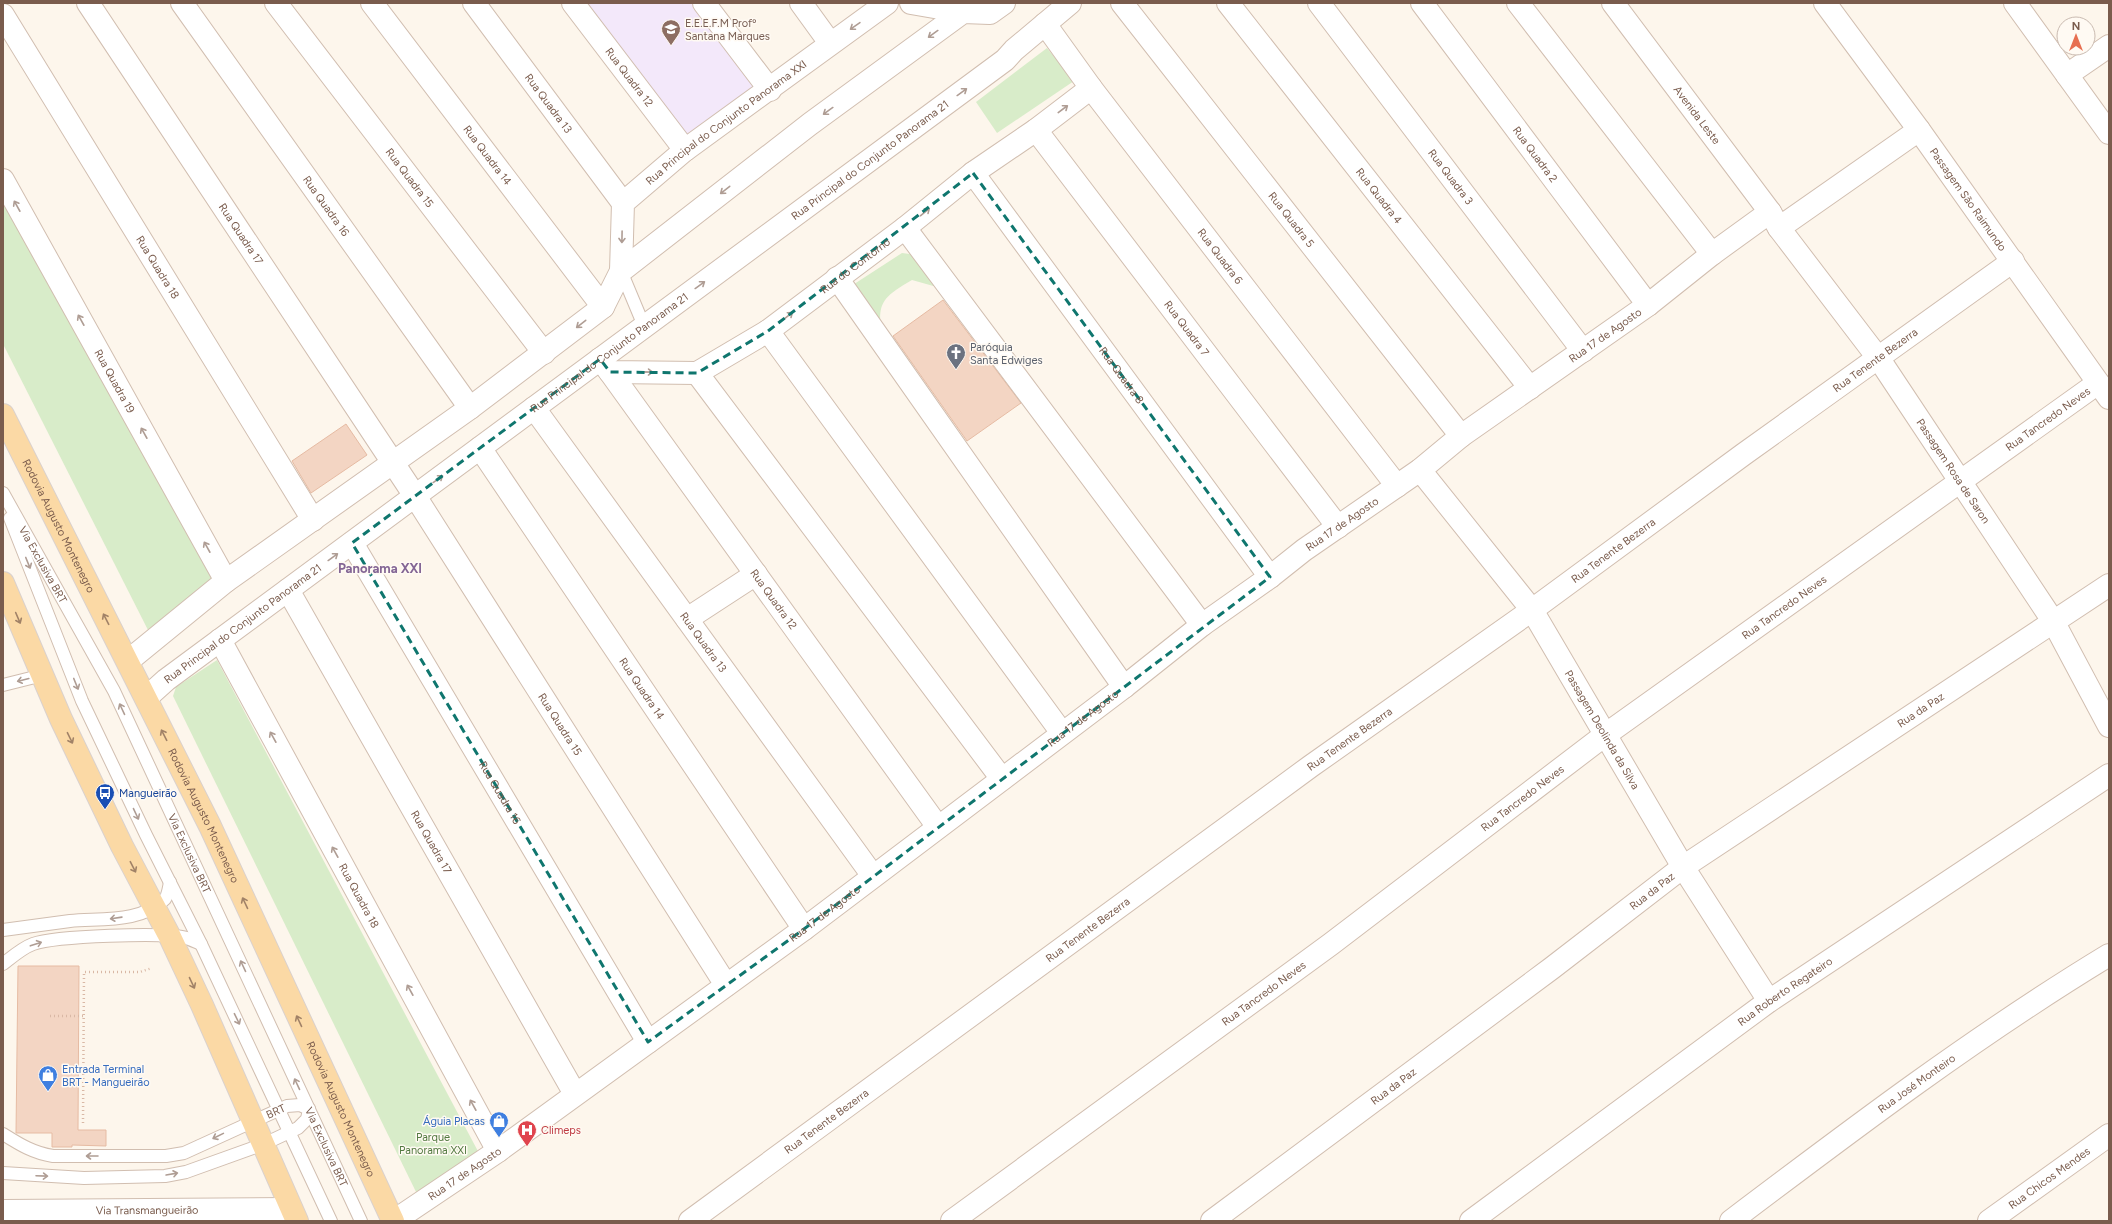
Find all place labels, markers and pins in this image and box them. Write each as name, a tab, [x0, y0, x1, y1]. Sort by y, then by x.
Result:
place label: E.E.E.F.M Profº Santana Marques	[685, 17, 770, 43]
school or university icon: E.E.E.F.M Profº Santana Marques	[660, 18, 682, 46]
place label: Paróquia Santa Edwiges	[970, 341, 1043, 367]
church icon: Paróquia Santa Edwiges	[945, 342, 967, 370]
bus stop icon: Mangueirão	[94, 782, 116, 810]
place label: Mangueirão	[119, 787, 177, 800]
place label: Entrada Terminal BRT - Mangueirão	[62, 1063, 150, 1089]
shop icon: Entrada Terminal BRT - Mangueirão	[37, 1064, 59, 1092]
shop icon: Águia Placas	[488, 1110, 510, 1138]
place label: Águia Placas	[423, 1115, 485, 1128]
hospital icon: Climeps	[516, 1119, 538, 1147]
place label: Climeps	[541, 1124, 581, 1137]

